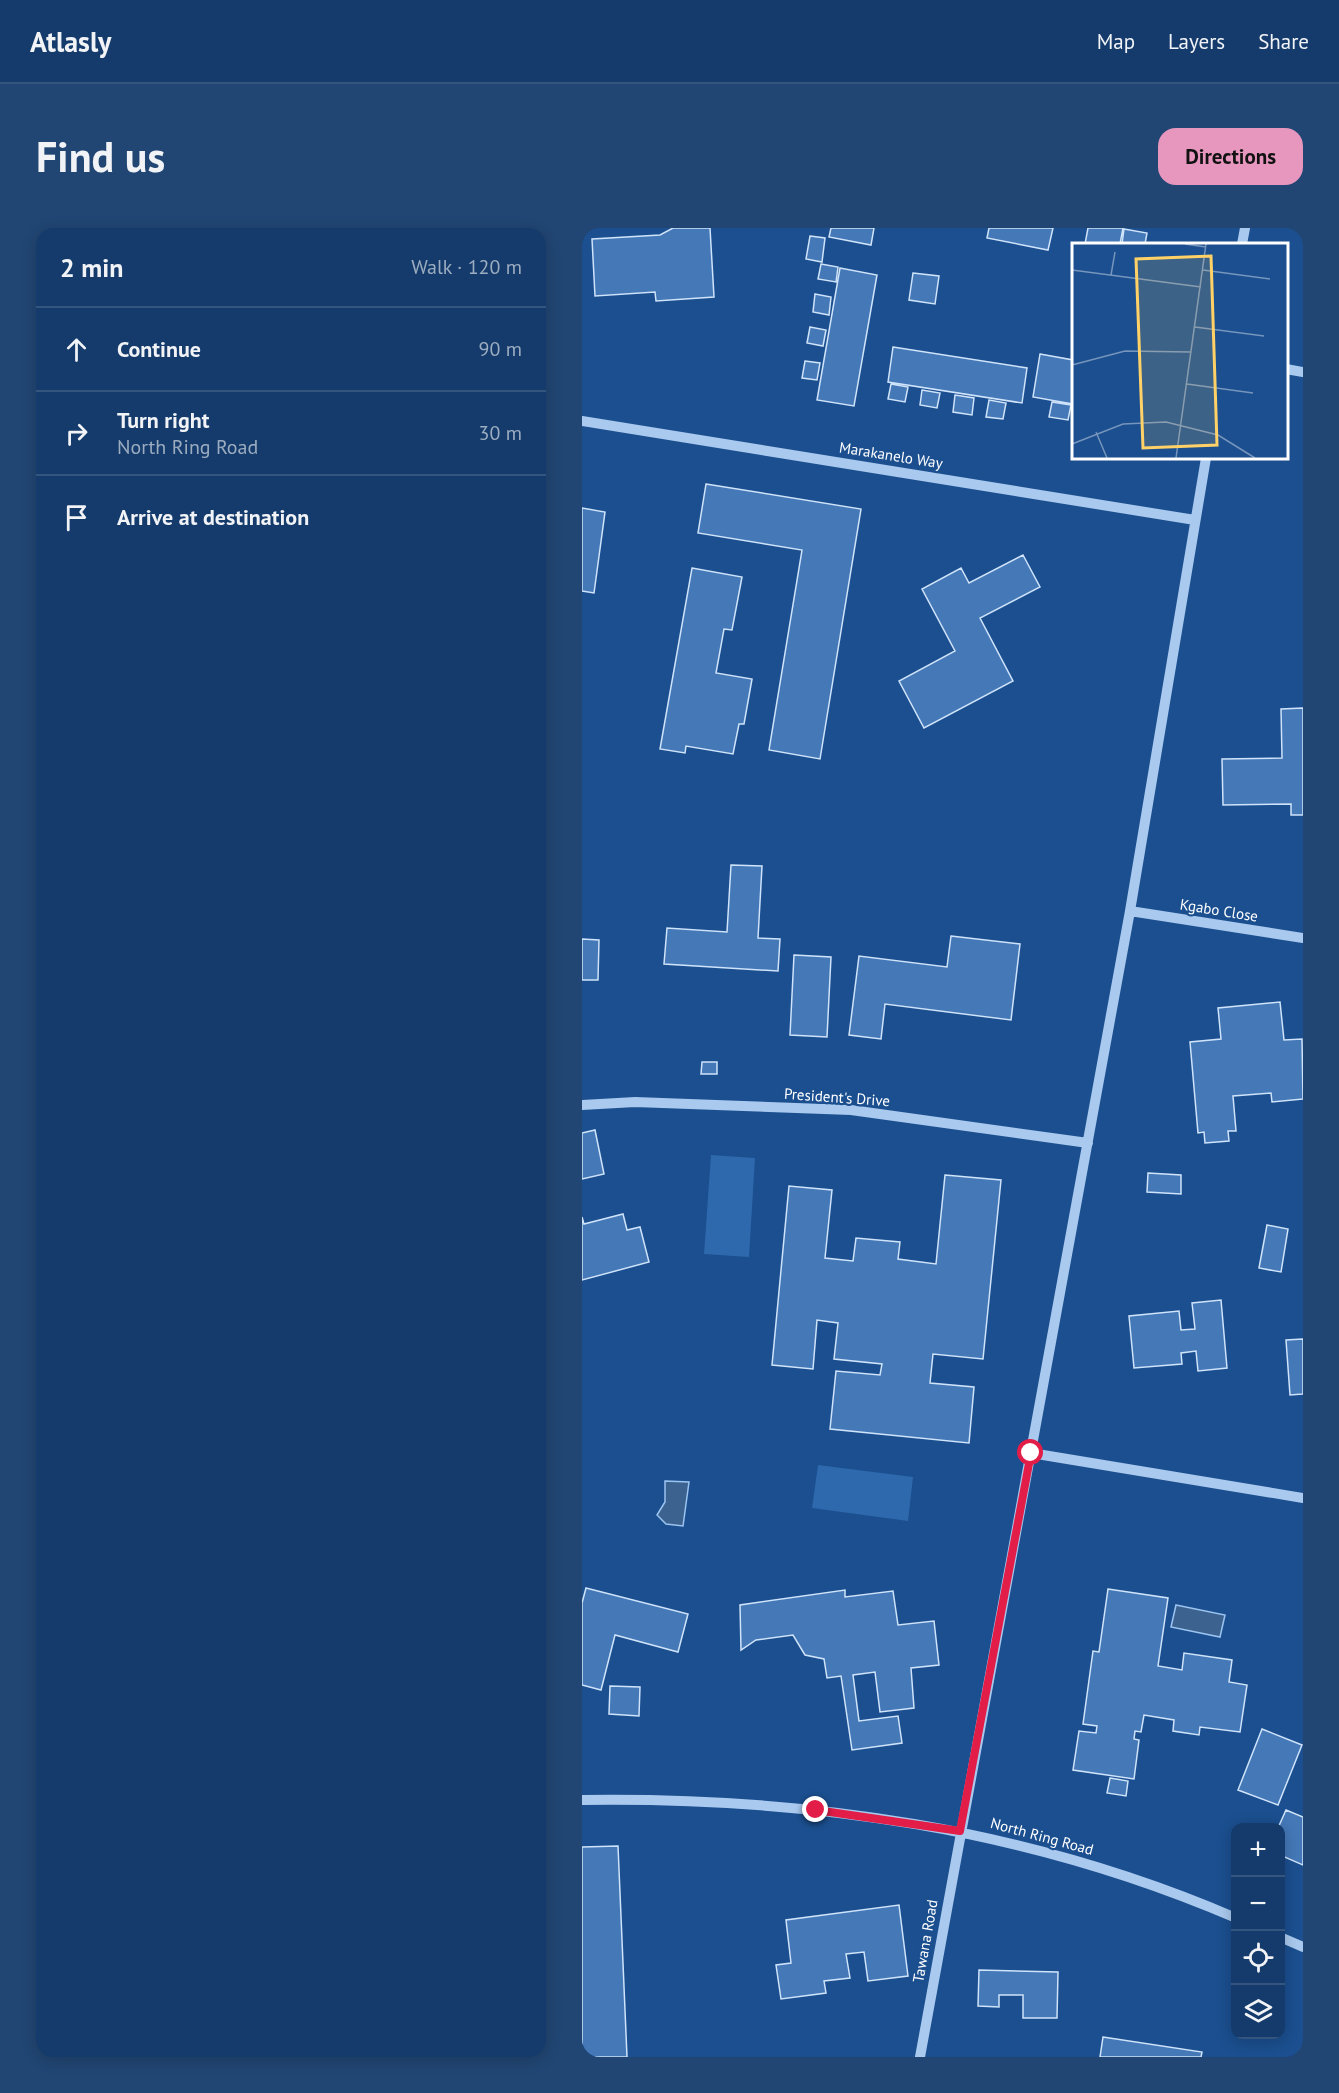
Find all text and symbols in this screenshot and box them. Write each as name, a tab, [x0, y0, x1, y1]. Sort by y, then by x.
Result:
text: Atlasly	[30, 23, 112, 60]
text: Map	[1097, 28, 1135, 55]
text: Layers	[1168, 28, 1225, 55]
text: Share	[1258, 28, 1309, 55]
button: Directions	[1158, 128, 1303, 185]
text: Find us	[36, 129, 165, 184]
inset map	[1072, 243, 1288, 459]
text: 2 min	[60, 251, 123, 284]
text: Walk · 120 m	[411, 254, 522, 280]
icon: ahead	[60, 333, 93, 366]
text: Continue	[117, 335, 201, 363]
text: 90 m	[479, 336, 522, 362]
text: Turn right	[117, 406, 209, 434]
icon: right	[60, 417, 93, 450]
text: 30 m	[479, 420, 522, 446]
text: North Ring Road	[117, 434, 258, 460]
street label: Marakanelo Way	[838, 437, 944, 473]
icon: arrive	[60, 501, 93, 534]
text: Arrive at destination	[117, 503, 309, 531]
street label: Kgabo Close	[1179, 894, 1259, 926]
street label: President's Drive	[783, 1084, 891, 1110]
route start	[1017, 1439, 1043, 1465]
route end	[802, 1796, 828, 1822]
street label: North Ring Road	[988, 1813, 1096, 1859]
map controls	[1231, 1823, 1285, 2039]
button: +	[1231, 1823, 1285, 1877]
button: −	[1231, 1877, 1285, 1931]
street label: Tawana Road	[908, 1898, 942, 1984]
button: locate	[1231, 1931, 1285, 1985]
button: layers	[1231, 1985, 1285, 2039]

